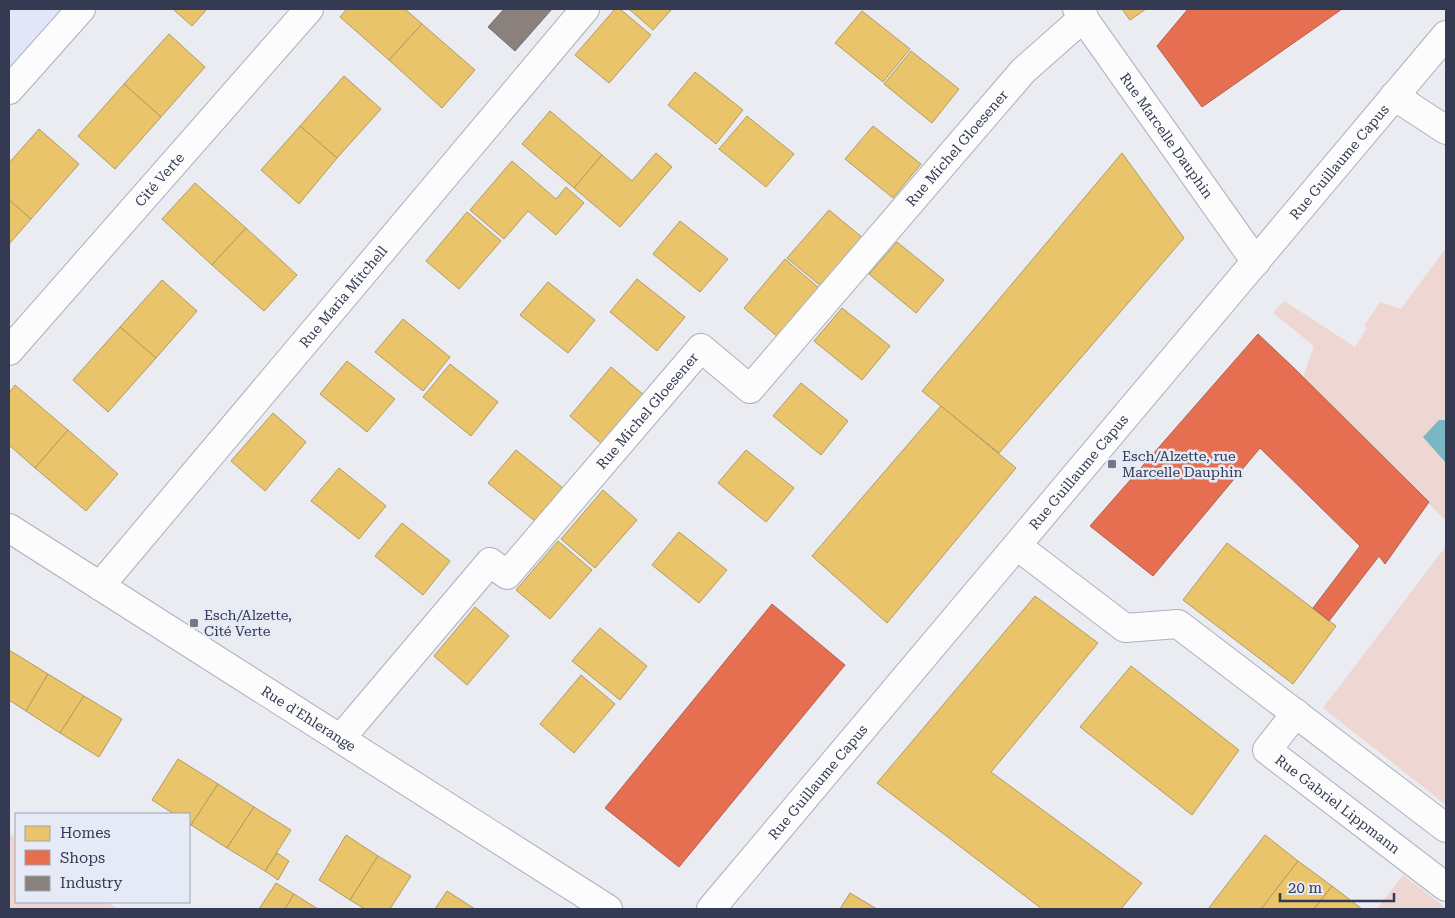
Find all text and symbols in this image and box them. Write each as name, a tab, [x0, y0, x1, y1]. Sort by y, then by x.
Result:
street label: Rue Marcelle Dauphin	[1117, 70, 1216, 201]
street label: Rue Michel Gloesener	[903, 87, 1011, 209]
street label: Rue Guillaume Capus	[1286, 101, 1392, 223]
street label: Cité Verte	[131, 149, 187, 210]
street label: Rue Maria Mitchell	[296, 242, 391, 351]
street label: Rue Michel Gloesener	[593, 349, 702, 472]
street label: Rue Guillaume Capus	[1026, 411, 1132, 533]
place label: Esch/Alzette, rue Marcelle Dauphin	[1122, 448, 1242, 480]
marker: Esch/Alzette, rue Marcelle Dauphin	[1106, 458, 1118, 470]
place label: Esch/Alzette, Cité Verte	[204, 607, 292, 639]
marker: Esch/Alzette, Cité Verte	[188, 617, 200, 629]
street label: Rue d'Ehlerange	[258, 683, 359, 755]
street label: Rue Guillaume Capus	[765, 721, 871, 843]
street label: Rue Gabriel Lippmann	[1272, 751, 1403, 857]
legend	[15, 813, 190, 903]
text: Homes	[60, 824, 111, 842]
text: Shops	[60, 849, 105, 867]
scale bar	[1280, 870, 1394, 902]
text: Industry	[60, 874, 122, 892]
text: 20 m	[1288, 879, 1323, 897]

